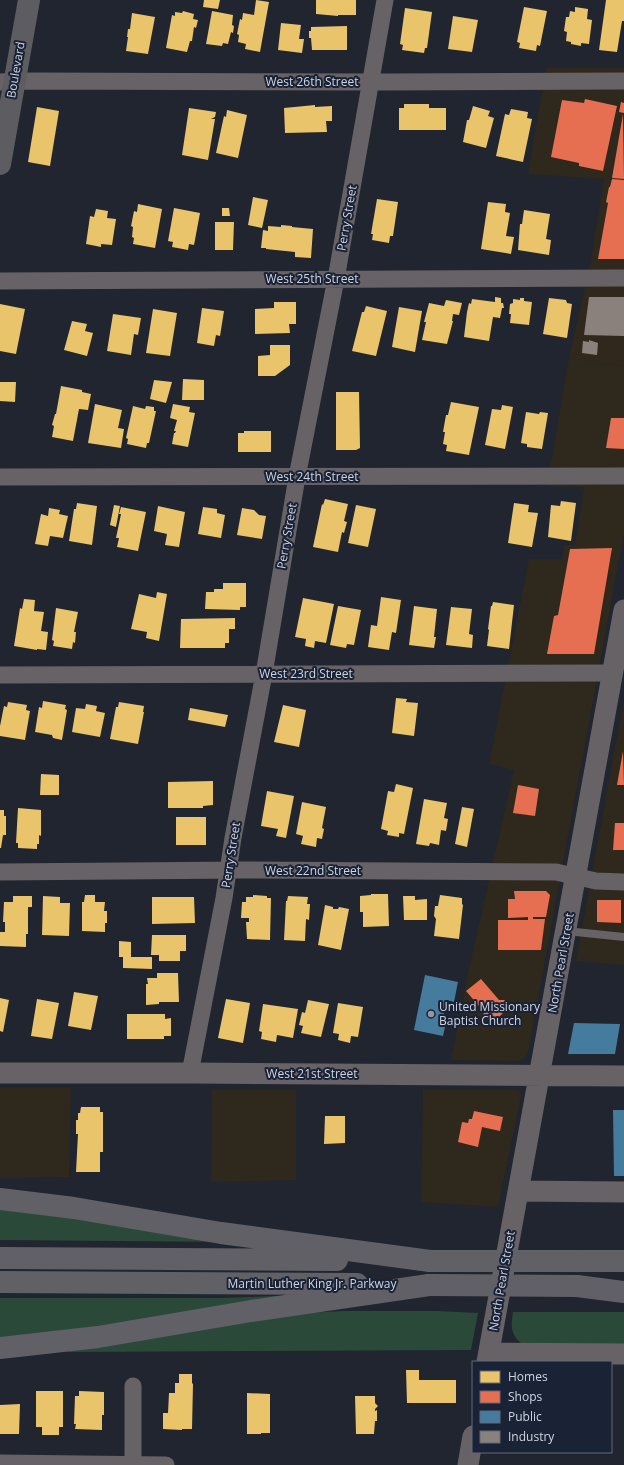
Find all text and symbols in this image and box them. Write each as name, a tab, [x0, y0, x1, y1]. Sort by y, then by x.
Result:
street label: Boulevard	[2, 40, 29, 99]
street label: West 26th Street	[266, 73, 358, 90]
street label: Perry Street	[332, 184, 361, 252]
street label: West 25th Street	[266, 270, 358, 287]
street label: West 24th Street	[266, 468, 358, 485]
street label: Perry Street	[272, 502, 301, 570]
street label: West 23rd Street	[259, 665, 353, 682]
street label: Perry Street	[217, 821, 244, 889]
street label: West 22nd Street	[265, 862, 361, 879]
street label: North Pearl Street	[543, 912, 578, 1014]
place label: United Missionary Baptist Church	[439, 998, 541, 1029]
marker: United Missionary Baptist Church	[426, 1009, 436, 1019]
street label: West 21st Street	[266, 1065, 358, 1082]
street label: North Pearl Street	[484, 1230, 519, 1332]
street label: Martin Luther King Jr. Parkway	[227, 1275, 397, 1292]
legend	[472, 1361, 612, 1453]
text: Homes	[508, 1368, 548, 1385]
text: Shops	[508, 1388, 543, 1405]
text: Public	[508, 1408, 542, 1425]
text: Industry	[508, 1428, 555, 1445]

